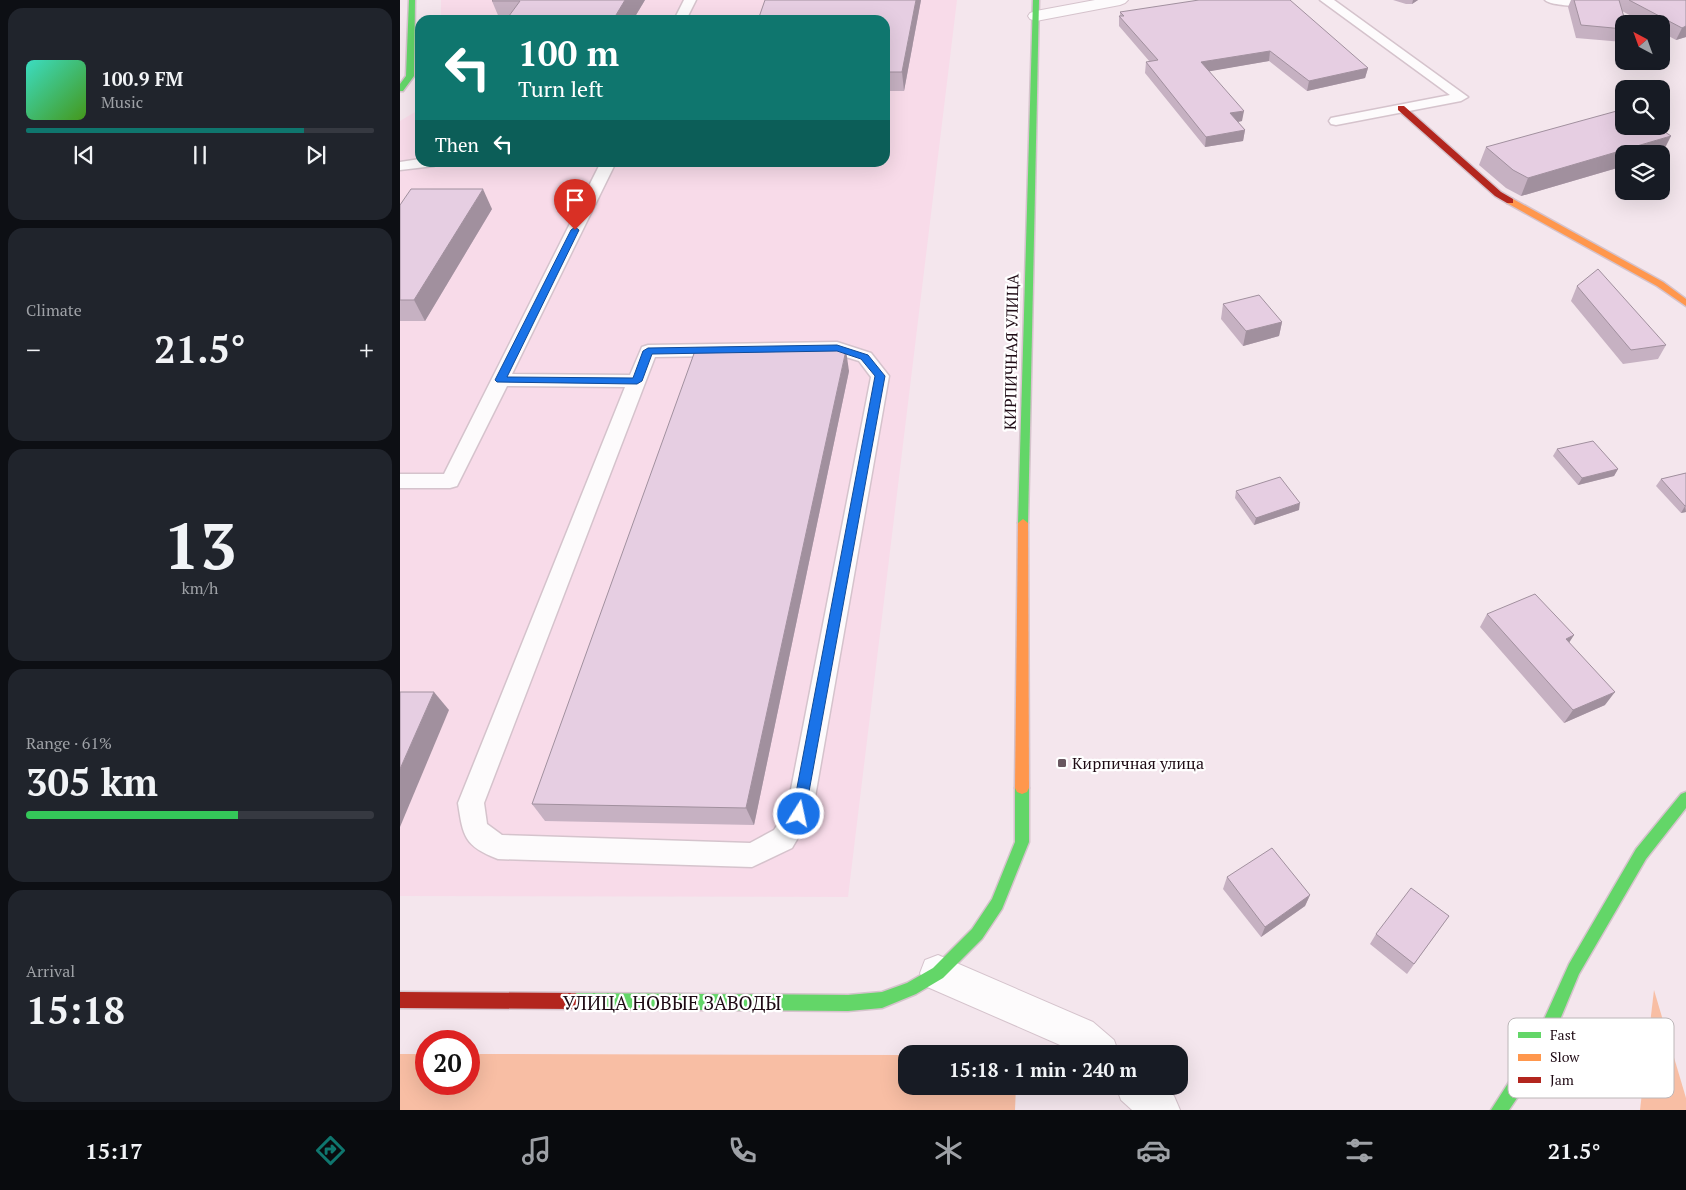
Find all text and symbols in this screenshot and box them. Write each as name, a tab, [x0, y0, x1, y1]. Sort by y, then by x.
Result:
north arrow	[1615, 15, 1670, 70]
map controls	[1615, 15, 1670, 200]
text: 100 m	[518, 30, 619, 76]
icon: left	[435, 35, 500, 100]
text: 100.9 FM	[101, 66, 183, 91]
text: Turn left	[518, 74, 604, 103]
button: search	[1615, 80, 1670, 135]
text: Music	[101, 91, 143, 113]
icon: left	[489, 130, 517, 158]
text: Then	[435, 132, 479, 157]
icon: previous	[70, 141, 98, 169]
icon: pause	[186, 141, 214, 169]
icon: next	[302, 141, 330, 169]
button: layers	[1615, 145, 1670, 200]
pin	[554, 179, 596, 230]
icon: arrive	[561, 186, 589, 214]
street label: КИРПИЧНАЯ УЛИЦА	[999, 274, 1023, 430]
text: Climate	[26, 299, 82, 321]
text: 21.5°	[154, 324, 246, 374]
text: −	[26, 331, 41, 368]
text: +	[359, 331, 374, 368]
text: 13	[163, 501, 237, 588]
text: km/h	[182, 577, 218, 599]
text: Range · 61%	[26, 732, 112, 754]
place label: Кирпичная улица	[1072, 752, 1204, 774]
text: 305 km	[26, 757, 158, 807]
marker: Кирпичная улица	[1056, 757, 1068, 769]
position arrow	[772, 787, 824, 839]
text: Arrival	[26, 960, 75, 982]
text: 15:18	[26, 985, 125, 1035]
street label: УЛИЦА НОВЫЕ ЗАВОДЫ	[563, 990, 781, 1015]
legend	[1508, 1018, 1674, 1098]
text: Fast	[1550, 1025, 1577, 1044]
speed limit sign: 20	[415, 1030, 480, 1095]
text: Slow	[1550, 1047, 1580, 1066]
text: 15:18 · 1 min · 240 m	[949, 1057, 1137, 1082]
text: Jam	[1550, 1070, 1574, 1089]
icon: directions	[313, 1133, 348, 1168]
icon: music	[519, 1133, 554, 1168]
icon: phone	[725, 1133, 760, 1168]
icon: climate	[931, 1133, 966, 1168]
icon: car	[1136, 1133, 1171, 1168]
icon: filters	[1342, 1133, 1377, 1168]
text: 15:17	[85, 1136, 143, 1165]
text: 21.5°	[1548, 1136, 1601, 1165]

